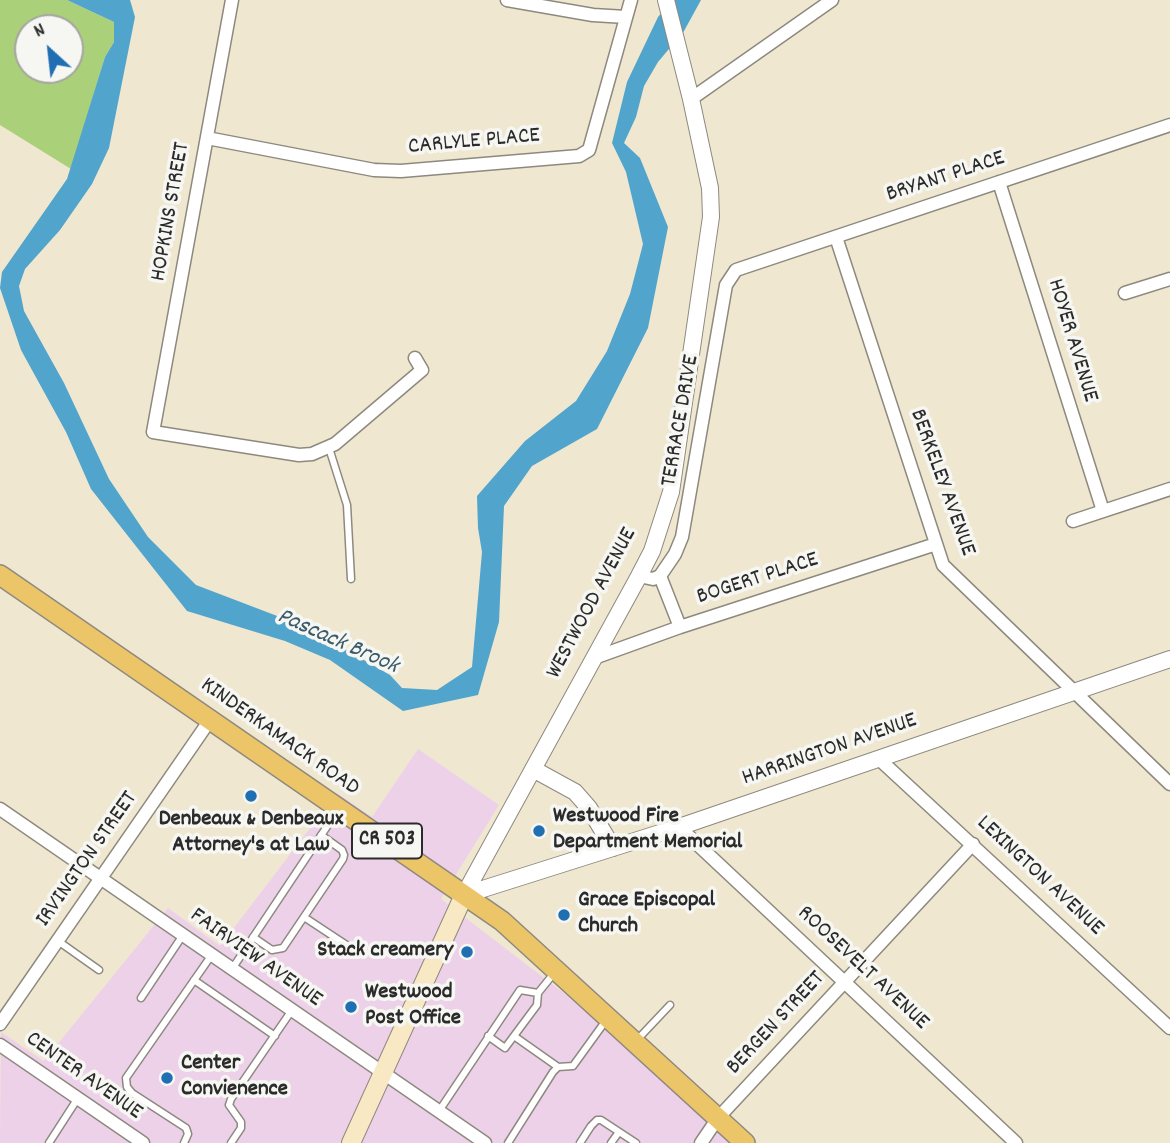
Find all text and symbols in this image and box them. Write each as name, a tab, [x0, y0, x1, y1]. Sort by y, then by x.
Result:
north arrow	[14, 14, 84, 84]
text: N	[30, 17, 50, 46]
street label: CARLYLE PLACE	[407, 123, 541, 163]
street label: HOPKINS STREET	[146, 140, 198, 284]
street label: BRYANT PLACE	[883, 146, 1009, 210]
street label: HOYER AVENUE	[1039, 276, 1103, 406]
street label: TERRACE DRIVE	[657, 353, 707, 489]
street label: BERKELEY AVENUE	[902, 406, 980, 560]
street label: WESTWOOD AVENUE	[542, 524, 644, 684]
street label: BOGERT PLACE	[694, 547, 822, 613]
water label: Pascack Brook	[272, 603, 402, 683]
street label: KINDERKAMACK ROAD	[194, 673, 364, 803]
street label: HARRINGTON AVENUE	[739, 708, 921, 794]
street label: IRVINGTON STREET	[31, 787, 145, 933]
marker: Denbeaux & Denbeaux Attorney's at Law	[243, 788, 259, 804]
place label: Westwood Fire Department Memorial	[553, 804, 742, 858]
place label: Denbeaux & Denbeaux Attorney's at Law	[159, 807, 343, 861]
street label: LEXINGTON AVENUE	[970, 811, 1108, 943]
marker: Westwood Fire Department Memorial	[531, 823, 547, 839]
road number: CR 503	[352, 824, 422, 858]
place label: Grace Episcopal Church	[578, 888, 715, 942]
street label: ROOSEVELT AVENUE	[790, 901, 934, 1037]
street label: FAIRVIEW AVENUE	[184, 903, 326, 1015]
marker: Grace Episcopal Church	[556, 907, 572, 923]
place label: Stack creamery	[317, 938, 453, 966]
marker: Stack creamery	[459, 944, 475, 960]
street label: BERGEN STREET	[722, 966, 832, 1082]
place label: Westwood Post Office	[365, 980, 461, 1034]
marker: Westwood Post Office	[343, 999, 359, 1015]
street label: CENTER AVENUE	[19, 1027, 147, 1127]
place label: Center Convienence	[181, 1051, 288, 1105]
marker: Center Convienence	[159, 1070, 175, 1086]

